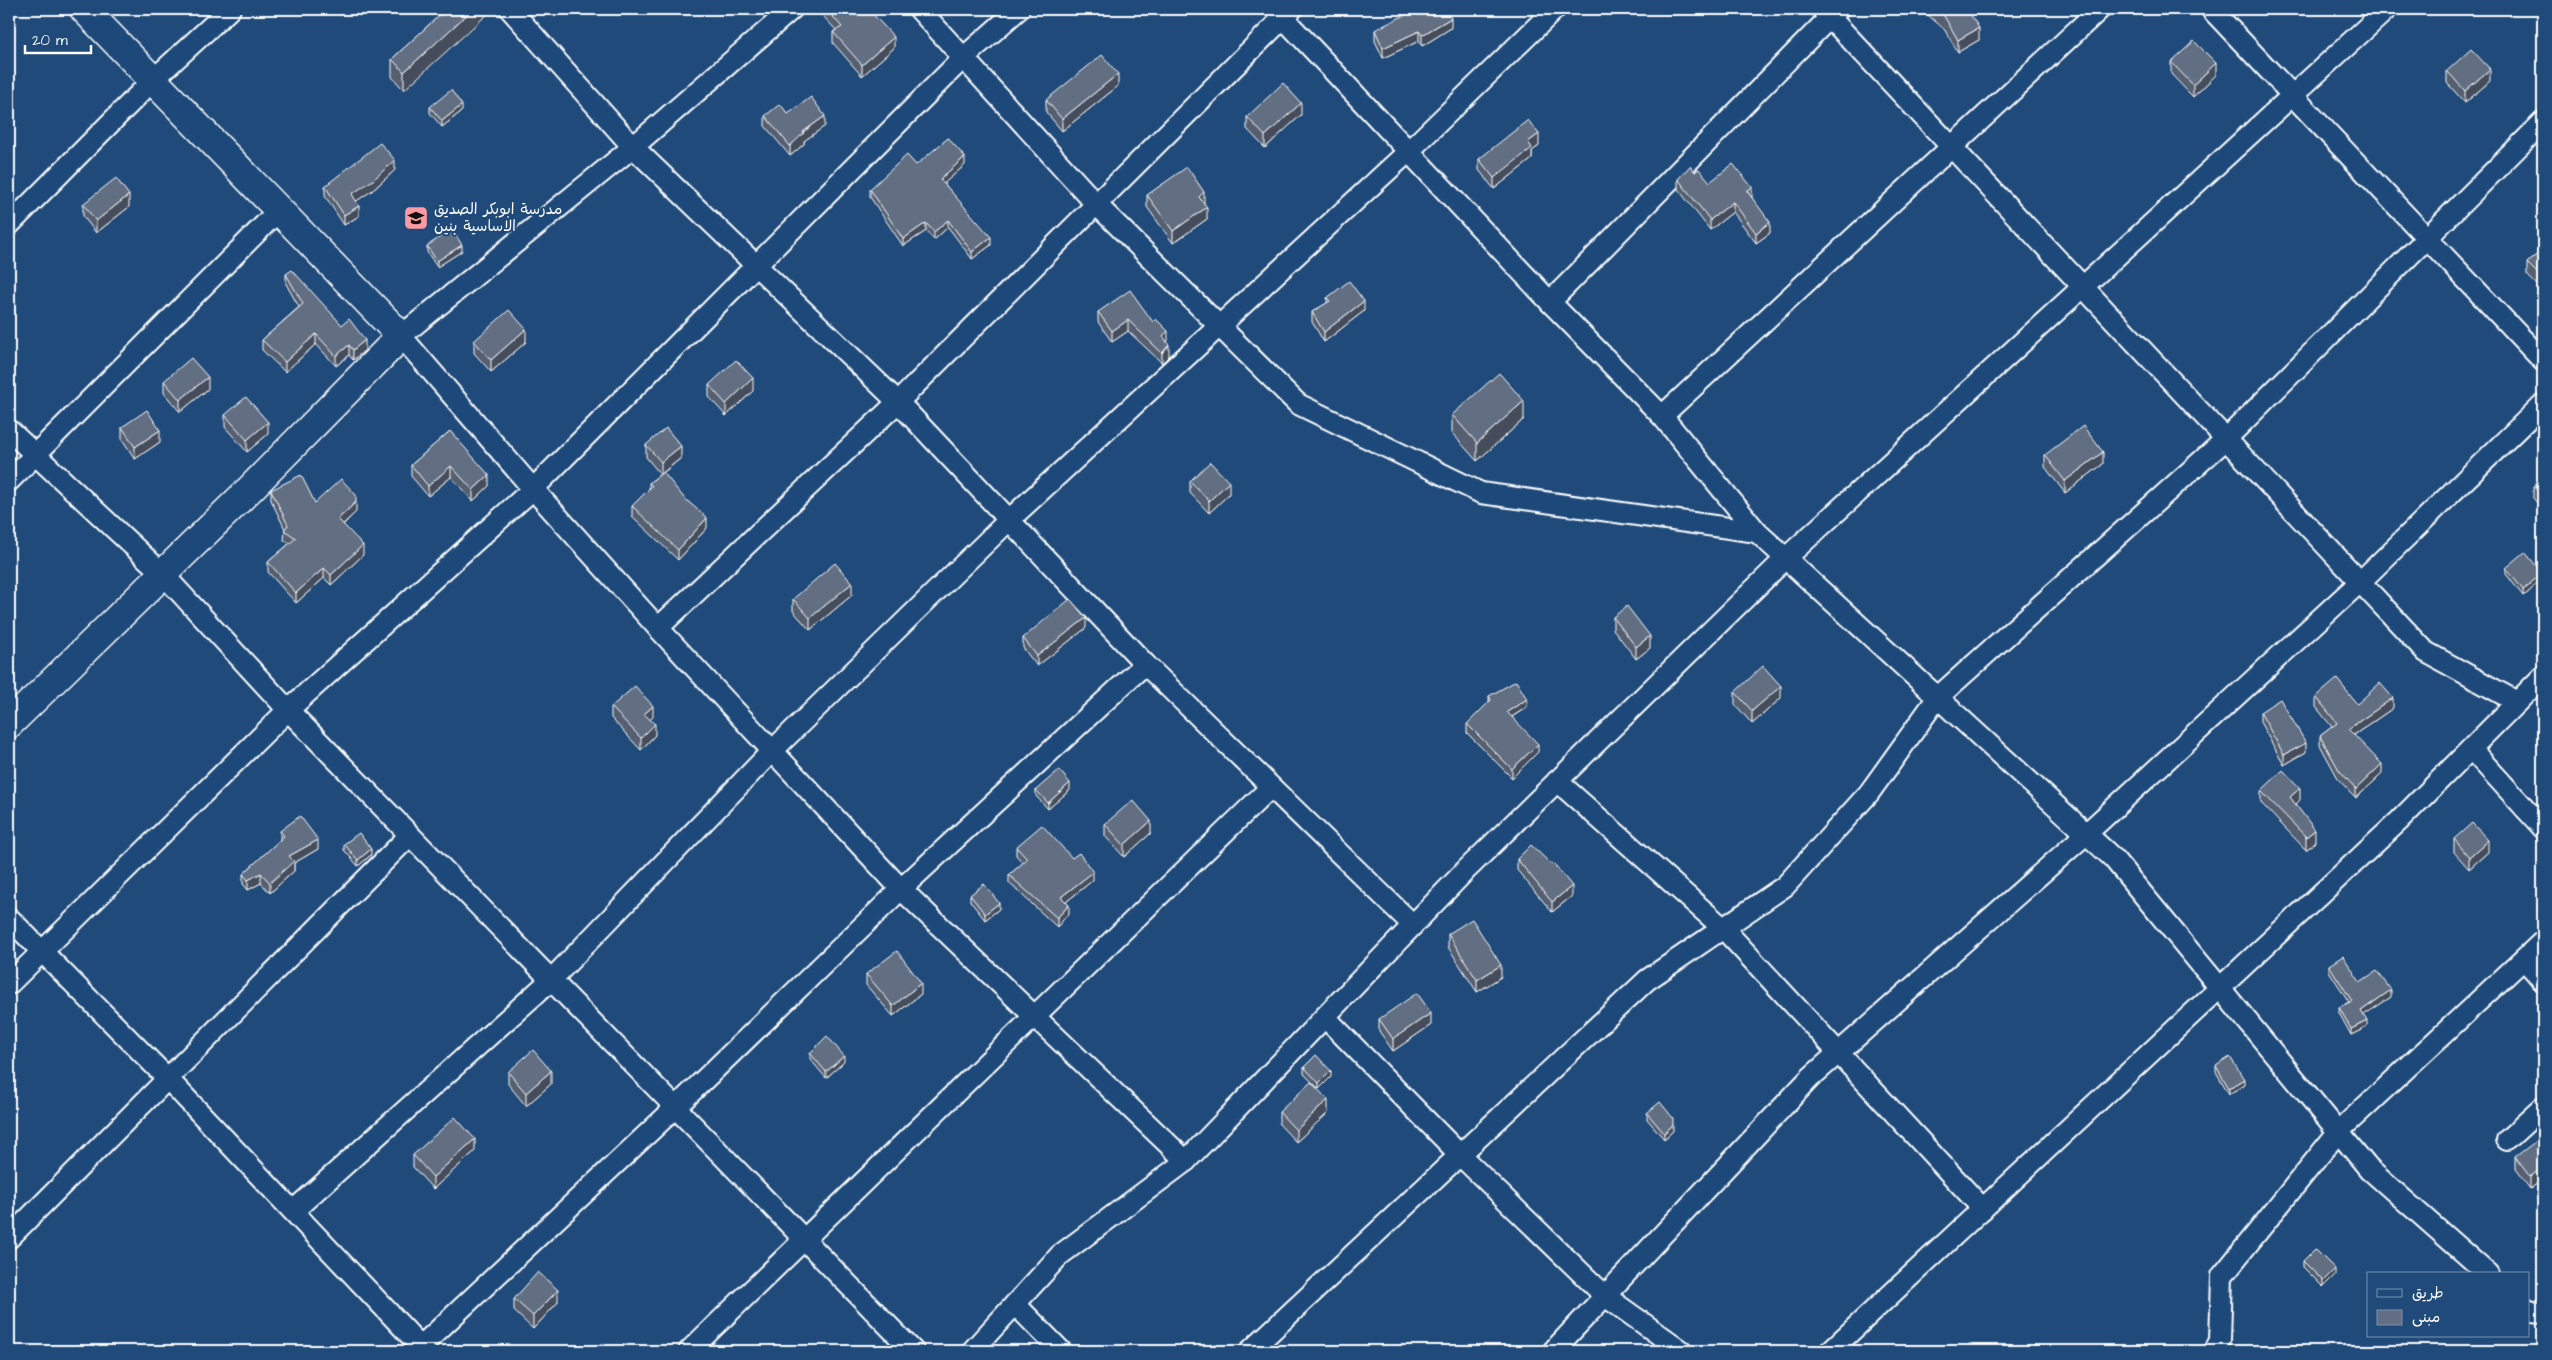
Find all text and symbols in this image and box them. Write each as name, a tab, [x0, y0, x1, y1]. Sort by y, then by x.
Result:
scale bar	[25, 22, 91, 54]
text: 20 m	[32, 30, 68, 51]
place label: مدرسة ابوبكر الصديق الاساسية بنين	[434, 199, 562, 237]
school or university icon: مدرسة ابوبكر الصديق الاساسية بنين	[403, 205, 429, 231]
legend	[2367, 1272, 2530, 1338]
text: طريق	[2412, 1283, 2444, 1304]
text: مبنى	[2412, 1307, 2440, 1328]

